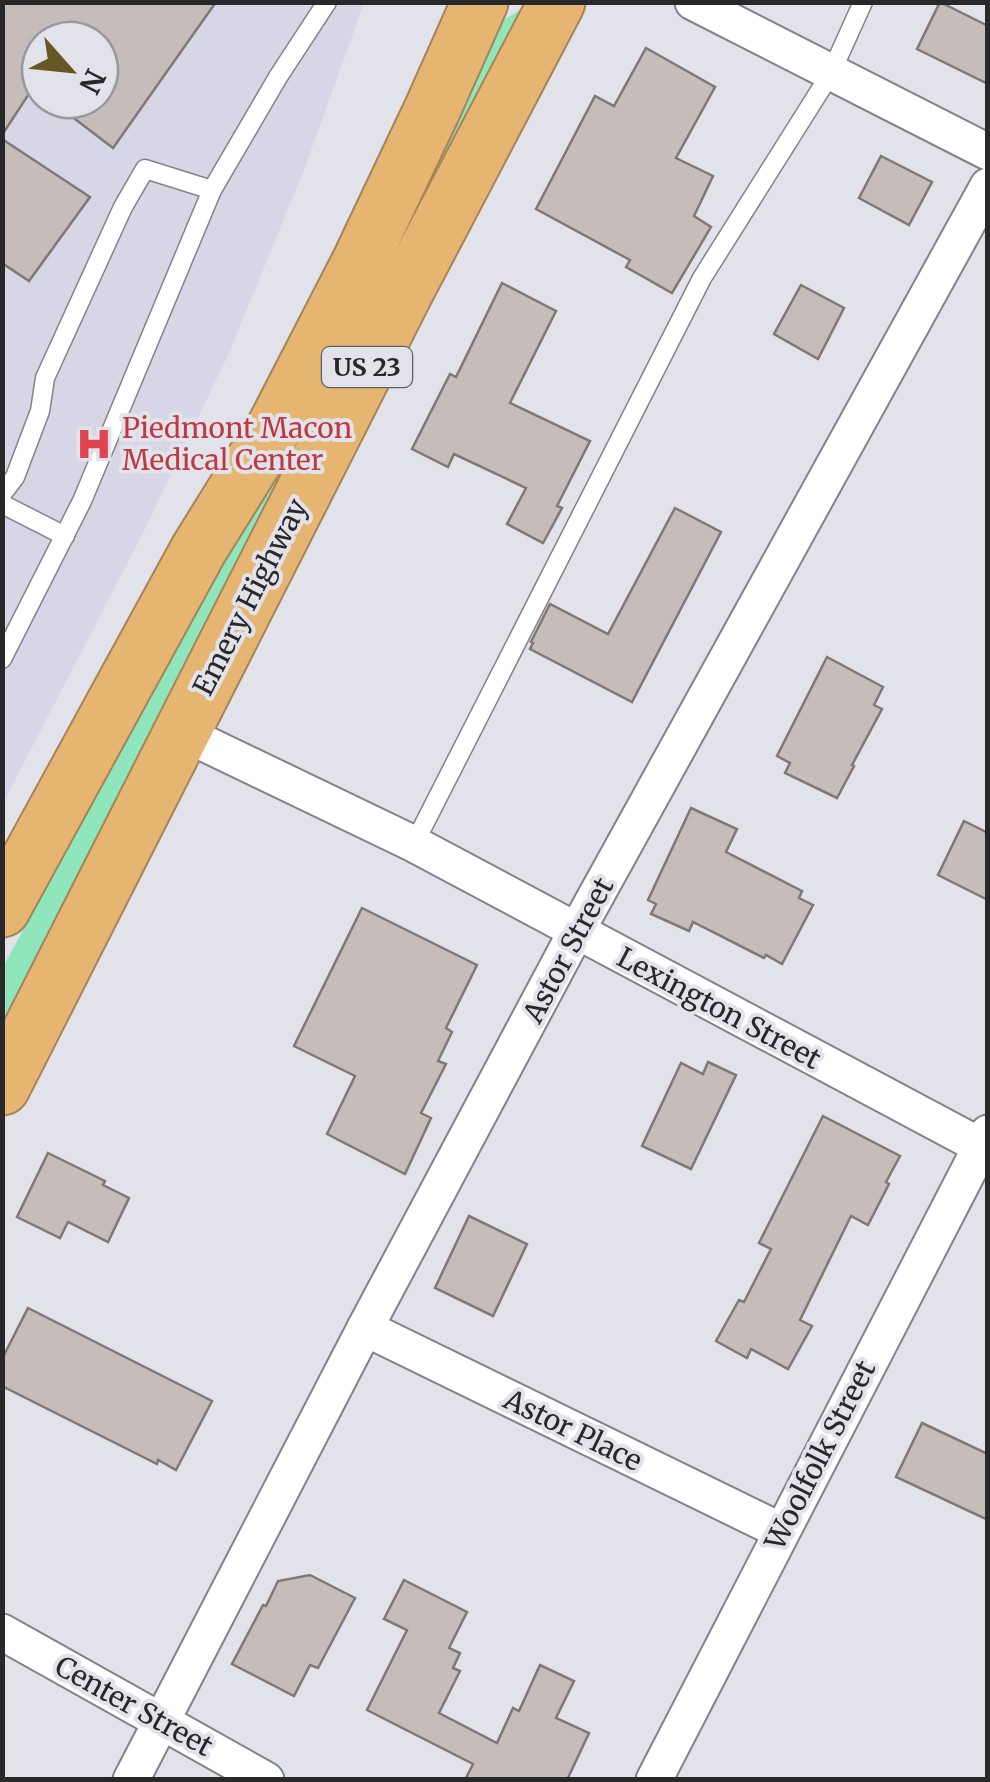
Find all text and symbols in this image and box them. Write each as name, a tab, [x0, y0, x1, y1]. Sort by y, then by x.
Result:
north arrow	[20, 20, 120, 120]
text: N	[71, 63, 113, 99]
road number: US 23	[322, 347, 412, 387]
place label: Piedmont Macon Medical Center	[122, 410, 352, 478]
hospital icon: Piedmont Macon Medical Center	[75, 425, 113, 463]
street label: Emery Highway	[185, 492, 315, 701]
street label: Astor Street	[514, 871, 621, 1030]
street label: Lexington Street	[611, 939, 827, 1077]
street label: Woolfolk Street	[756, 1354, 883, 1557]
street label: Astor Place	[497, 1381, 648, 1479]
street label: Center Street	[49, 1648, 219, 1764]

